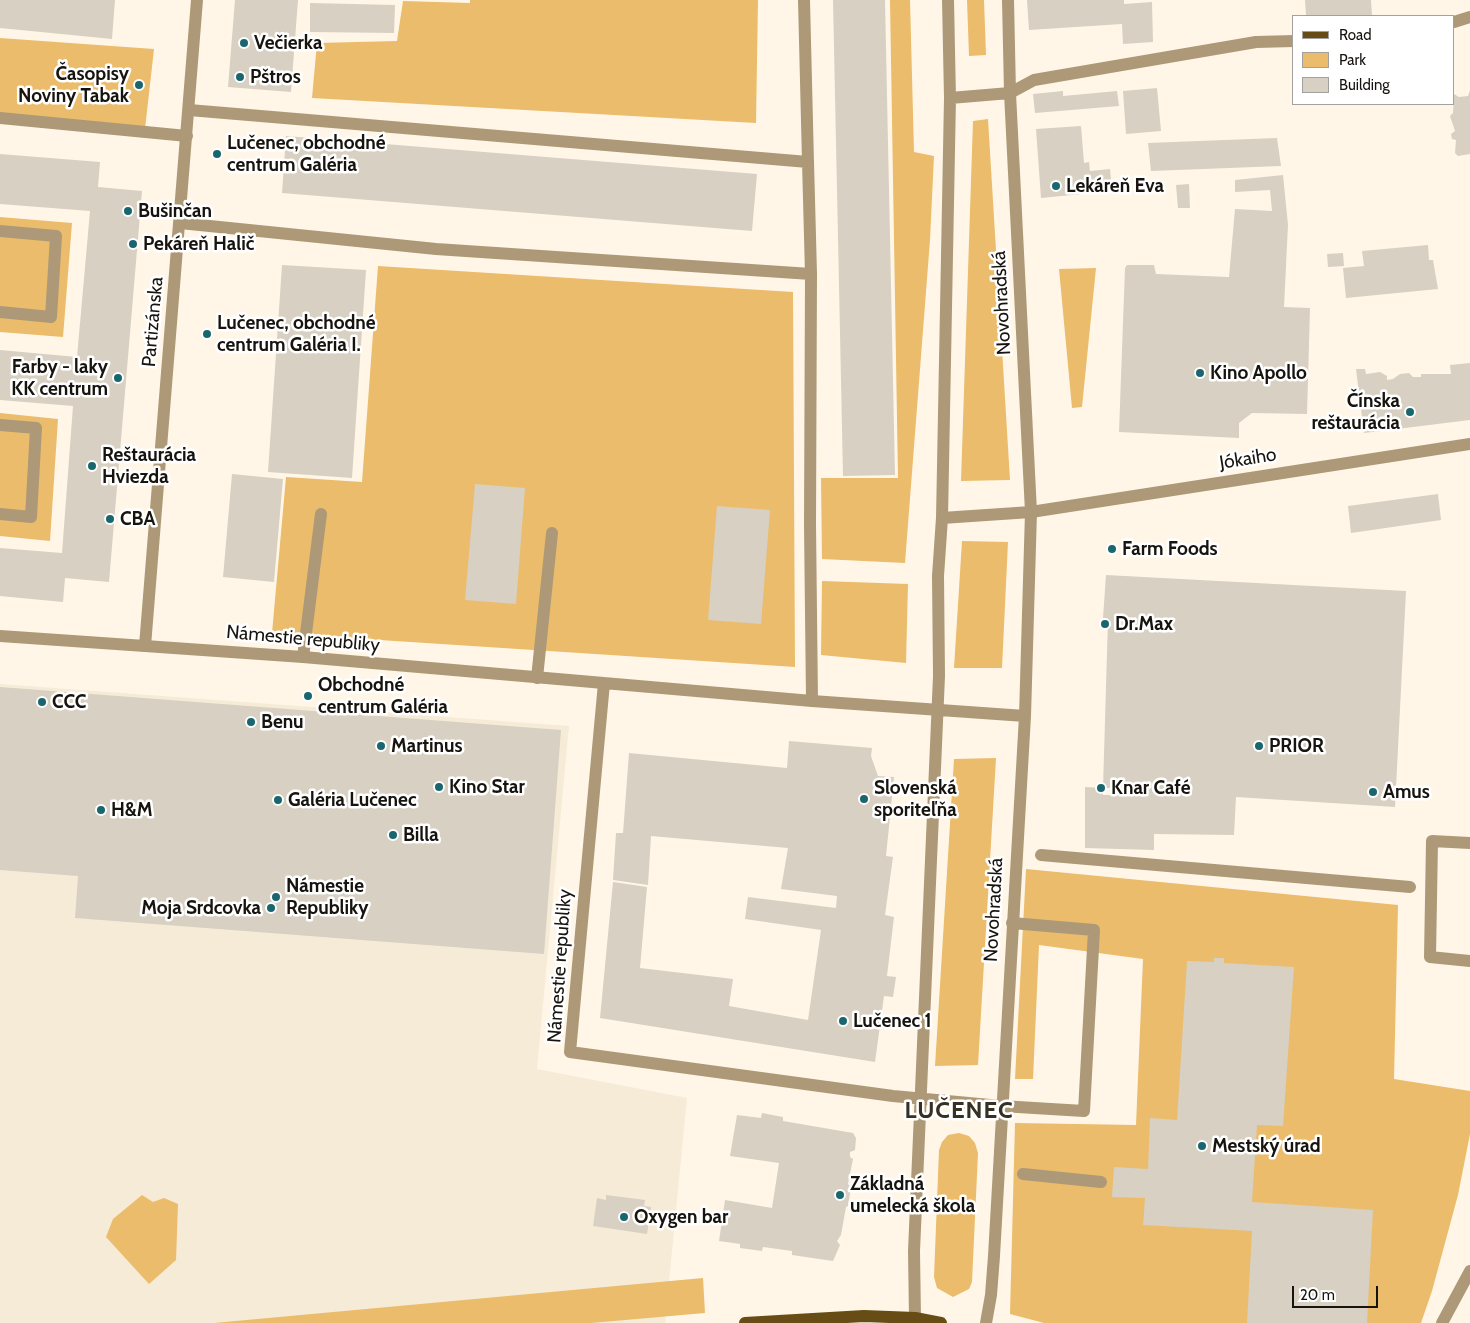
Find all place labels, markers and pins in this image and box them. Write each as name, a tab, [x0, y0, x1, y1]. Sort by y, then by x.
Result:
place label: Večierka	[254, 32, 322, 54]
marker: Večierka	[238, 37, 250, 49]
place label: Časopisy Noviny Tabak	[18, 63, 129, 107]
place label: Pštros	[250, 66, 301, 88]
marker: Pštros	[234, 71, 246, 83]
marker: Časopisy Noviny Tabak	[133, 79, 145, 91]
place label: Lučenec, obchodné centrum Galéria	[227, 132, 386, 176]
marker: Lučenec, obchodné centrum Galéria	[211, 148, 223, 160]
place label: Lekáreň Eva	[1066, 175, 1164, 197]
marker: Lekáreň Eva	[1050, 180, 1062, 192]
place label: Bušinčan	[138, 200, 212, 222]
marker: Bušinčan	[122, 205, 134, 217]
place label: Pekáreň Halič	[143, 233, 254, 255]
marker: Pekáreň Halič	[127, 238, 139, 250]
place label: Lučenec, obchodné centrum Galéria I.	[217, 312, 376, 356]
marker: Lučenec, obchodné centrum Galéria I.	[201, 328, 213, 340]
place label: Farby - laky KK centrum	[11, 356, 108, 400]
place label: Kino Apollo	[1210, 362, 1307, 384]
marker: Kino Apollo	[1194, 367, 1206, 379]
marker: Farby - laky KK centrum	[112, 372, 124, 384]
place label: Čínska reštaurácia	[1311, 390, 1400, 434]
marker: Čínska reštaurácia	[1404, 406, 1416, 418]
place label: Reštaurácia Hviezda	[102, 444, 196, 488]
marker: Reštaurácia Hviezda	[86, 460, 98, 472]
place label: CBA	[120, 508, 155, 530]
marker: CBA	[104, 513, 116, 525]
place label: Farm Foods	[1122, 538, 1218, 560]
marker: Farm Foods	[1106, 543, 1118, 555]
place label: Dr.Max	[1115, 613, 1173, 635]
marker: Dr.Max	[1099, 618, 1111, 630]
place label: Obchodné centrum Galéria	[318, 674, 448, 718]
marker: Obchodné centrum Galéria	[302, 690, 314, 702]
place label: CCC	[52, 691, 86, 713]
marker: CCC	[36, 696, 48, 708]
place label: Benu	[261, 711, 304, 733]
marker: Benu	[245, 716, 257, 728]
place label: Martinus	[391, 735, 462, 757]
place label: PRIOR	[1269, 735, 1324, 757]
marker: Martinus	[375, 740, 387, 752]
marker: PRIOR	[1253, 740, 1265, 752]
place label: Kino Star	[449, 776, 525, 798]
place label: Slovenská sporiteľňa	[874, 777, 957, 821]
place label: Knar Café	[1111, 777, 1190, 799]
marker: Kino Star	[433, 781, 445, 793]
place label: Amus	[1383, 781, 1430, 803]
marker: Knar Café	[1095, 782, 1107, 794]
marker: Amus	[1367, 786, 1379, 798]
place label: Galéria Lučenec	[288, 789, 417, 811]
marker: Slovenská sporiteľňa	[858, 793, 870, 805]
marker: Galéria Lučenec	[272, 794, 284, 806]
place label: H&M	[111, 799, 153, 821]
marker: H&M	[95, 804, 107, 816]
place label: Billa	[403, 824, 439, 846]
marker: Billa	[387, 829, 399, 841]
place label: Námestie Republiky	[286, 875, 368, 919]
marker: Námestie Republiky	[270, 891, 282, 903]
place label: Moja Srdcovka	[141, 897, 261, 919]
marker: Moja Srdcovka	[265, 902, 277, 914]
place label: Lučenec 1	[853, 1010, 931, 1032]
marker: Lučenec 1	[837, 1015, 849, 1027]
place label: Mestský úrad	[1212, 1135, 1321, 1157]
marker: Mestský úrad	[1196, 1140, 1208, 1152]
place label: Základná umelecká škola	[850, 1173, 975, 1217]
marker: Základná umelecká škola	[834, 1189, 846, 1201]
place label: Oxygen bar	[634, 1206, 728, 1228]
marker: Oxygen bar	[618, 1211, 630, 1223]

